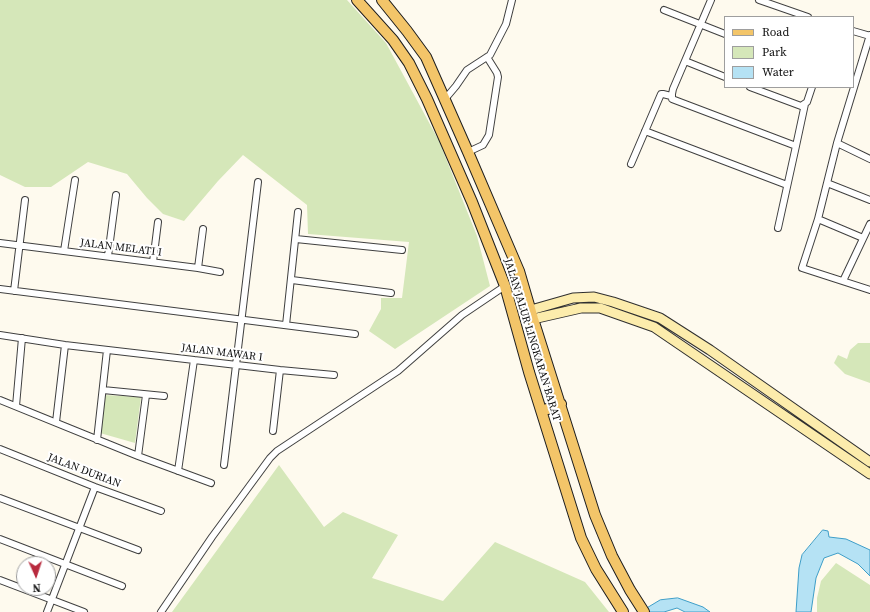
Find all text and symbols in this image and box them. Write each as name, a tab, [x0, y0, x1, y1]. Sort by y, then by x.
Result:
legend	[724, 16, 854, 88]
text: Road	[762, 24, 789, 40]
text: Park	[762, 44, 787, 60]
text: Water	[762, 64, 794, 80]
street label: JALAN MELATI I	[79, 236, 163, 260]
street label: JALAN JALUR LINGKARAN BARAT	[501, 257, 563, 423]
street label: JALAN MAWAR I	[181, 341, 263, 365]
street label: JALAN DURIAN	[46, 451, 122, 491]
north arrow	[16, 556, 56, 596]
text: N	[32, 580, 41, 595]

